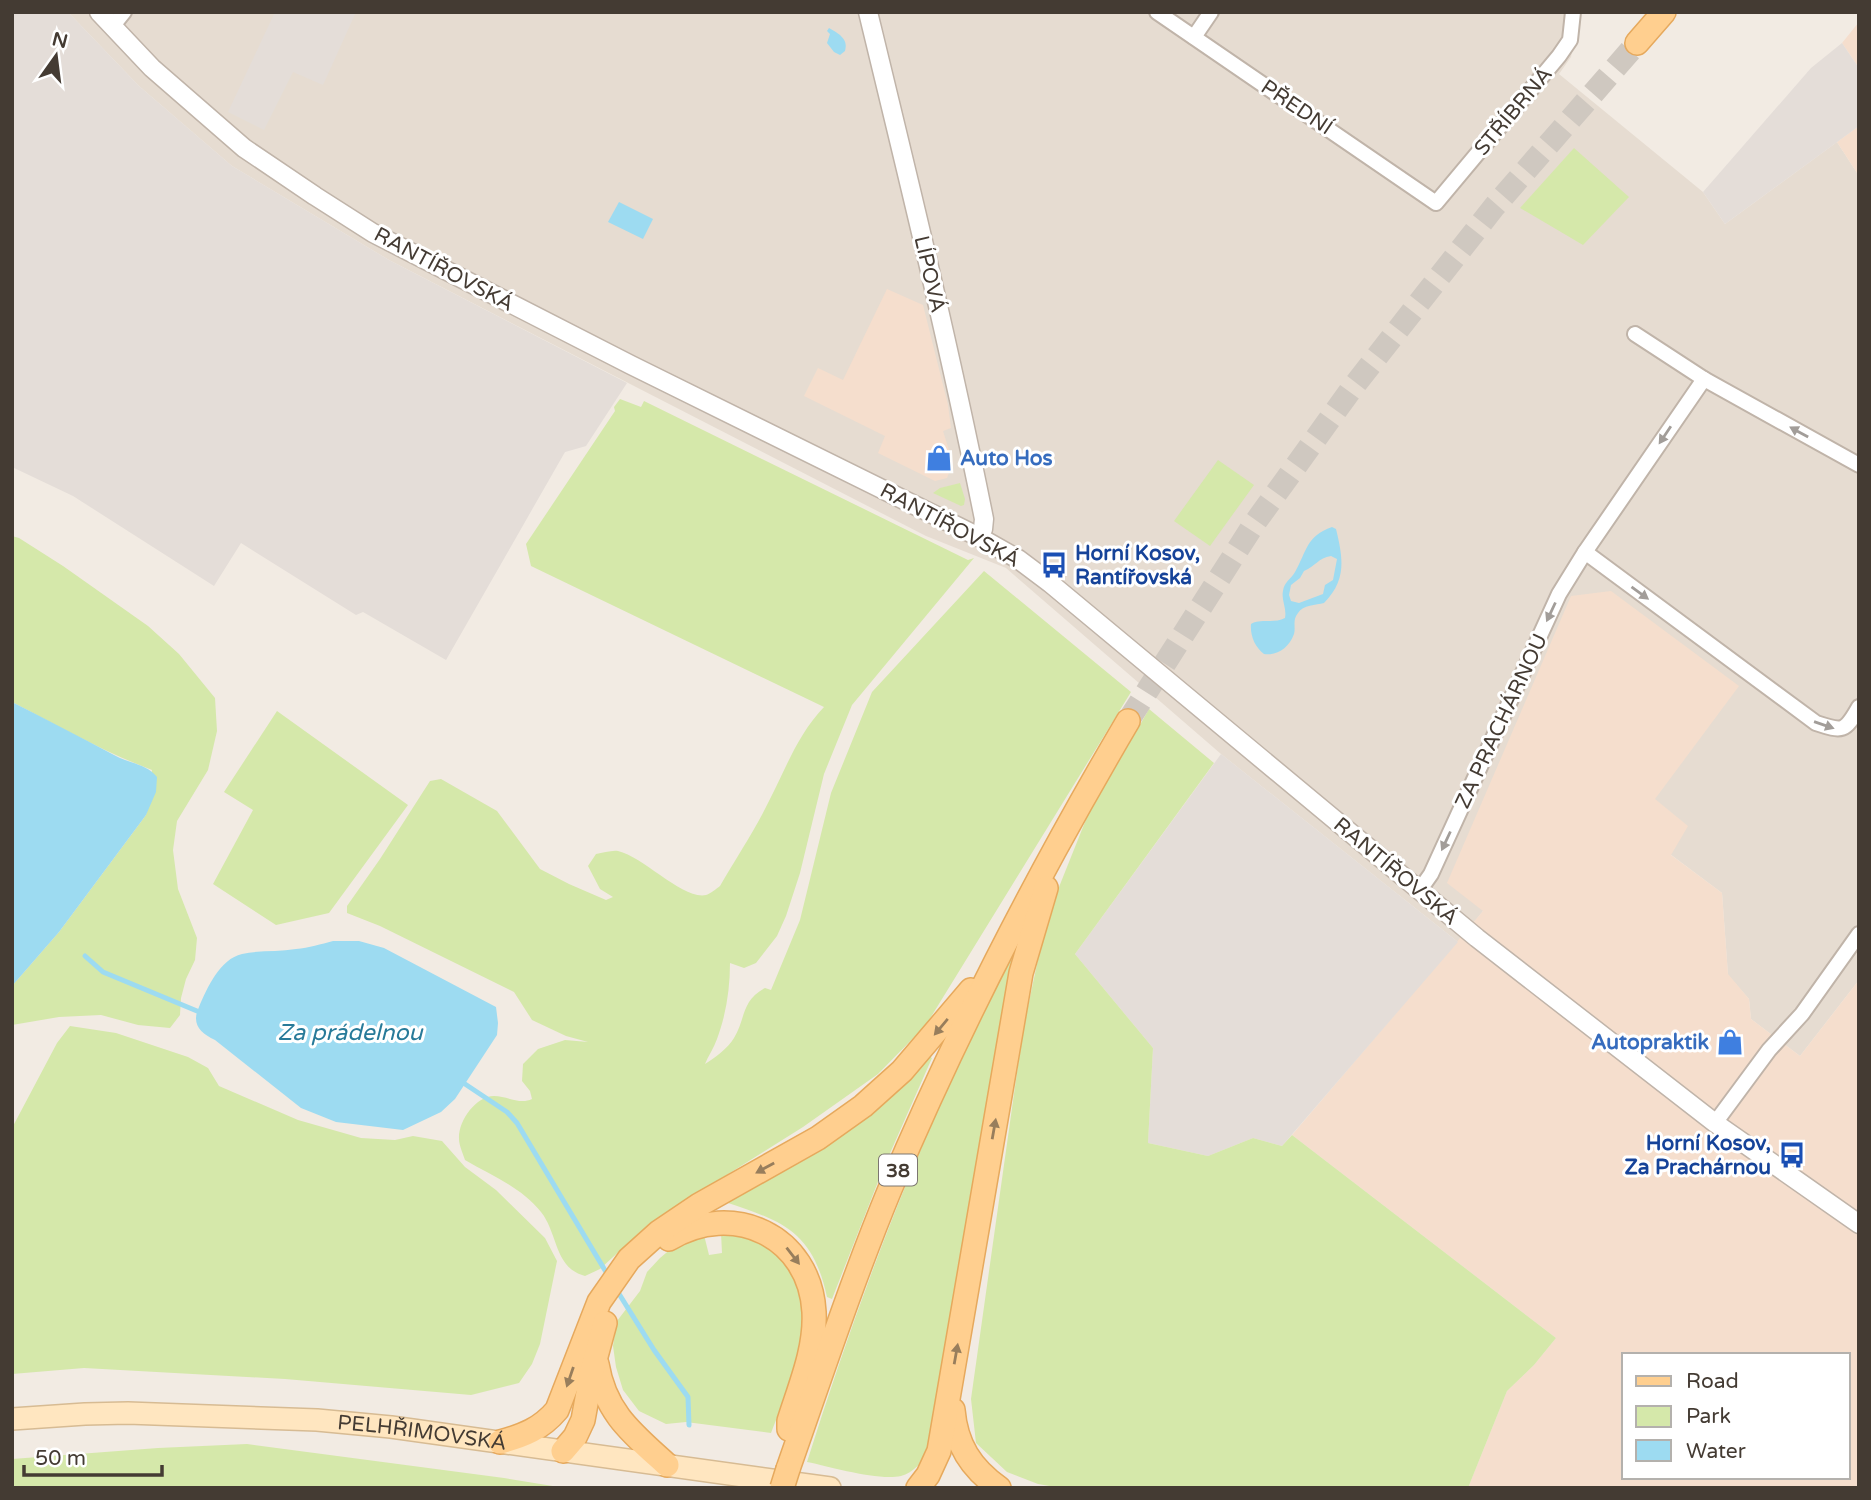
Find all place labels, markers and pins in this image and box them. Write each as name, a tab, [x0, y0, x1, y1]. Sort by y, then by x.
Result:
shop icon: Auto Hos	[924, 443, 954, 473]
place label: Auto Hos	[960, 446, 1053, 471]
place label: Horní Kosov, Rantířovská	[1075, 541, 1200, 590]
bus stop icon: Horní Kosov, Rantířovská	[1039, 550, 1069, 580]
shop icon: Autopraktik	[1715, 1027, 1745, 1057]
place label: Autopraktik	[1591, 1030, 1710, 1055]
place label: Horní Kosov, Za Prachárnou	[1624, 1131, 1771, 1180]
bus stop icon: Horní Kosov, Za Prachárnou	[1777, 1140, 1807, 1170]

